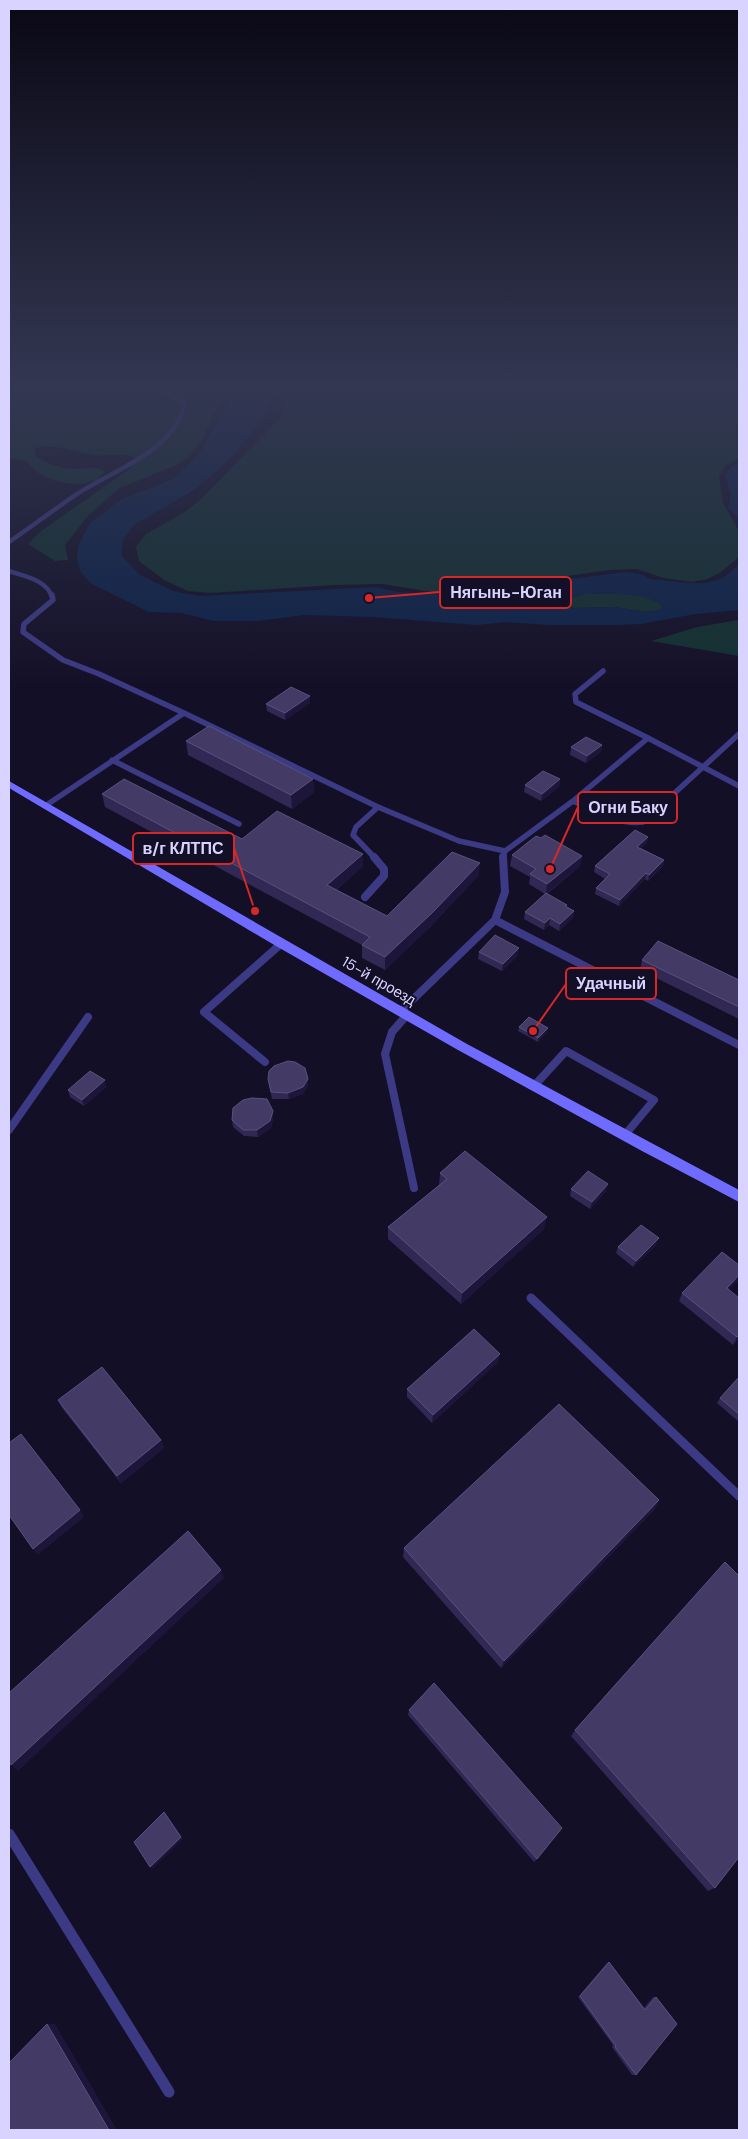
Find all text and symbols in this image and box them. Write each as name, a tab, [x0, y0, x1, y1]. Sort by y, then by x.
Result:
callout: Нягынь-Юган	[440, 577, 571, 608]
text: Нягынь-Юган	[450, 582, 562, 603]
callout: Огни Баку	[578, 792, 677, 823]
text: Огни Баку	[588, 797, 668, 818]
callout: в/г КЛТПС	[133, 833, 234, 864]
text: в/г КЛТПС	[143, 838, 224, 859]
street label: 15-й проезд	[338, 952, 420, 1010]
callout: Удачный	[566, 968, 656, 999]
text: Удачный	[576, 973, 646, 994]

